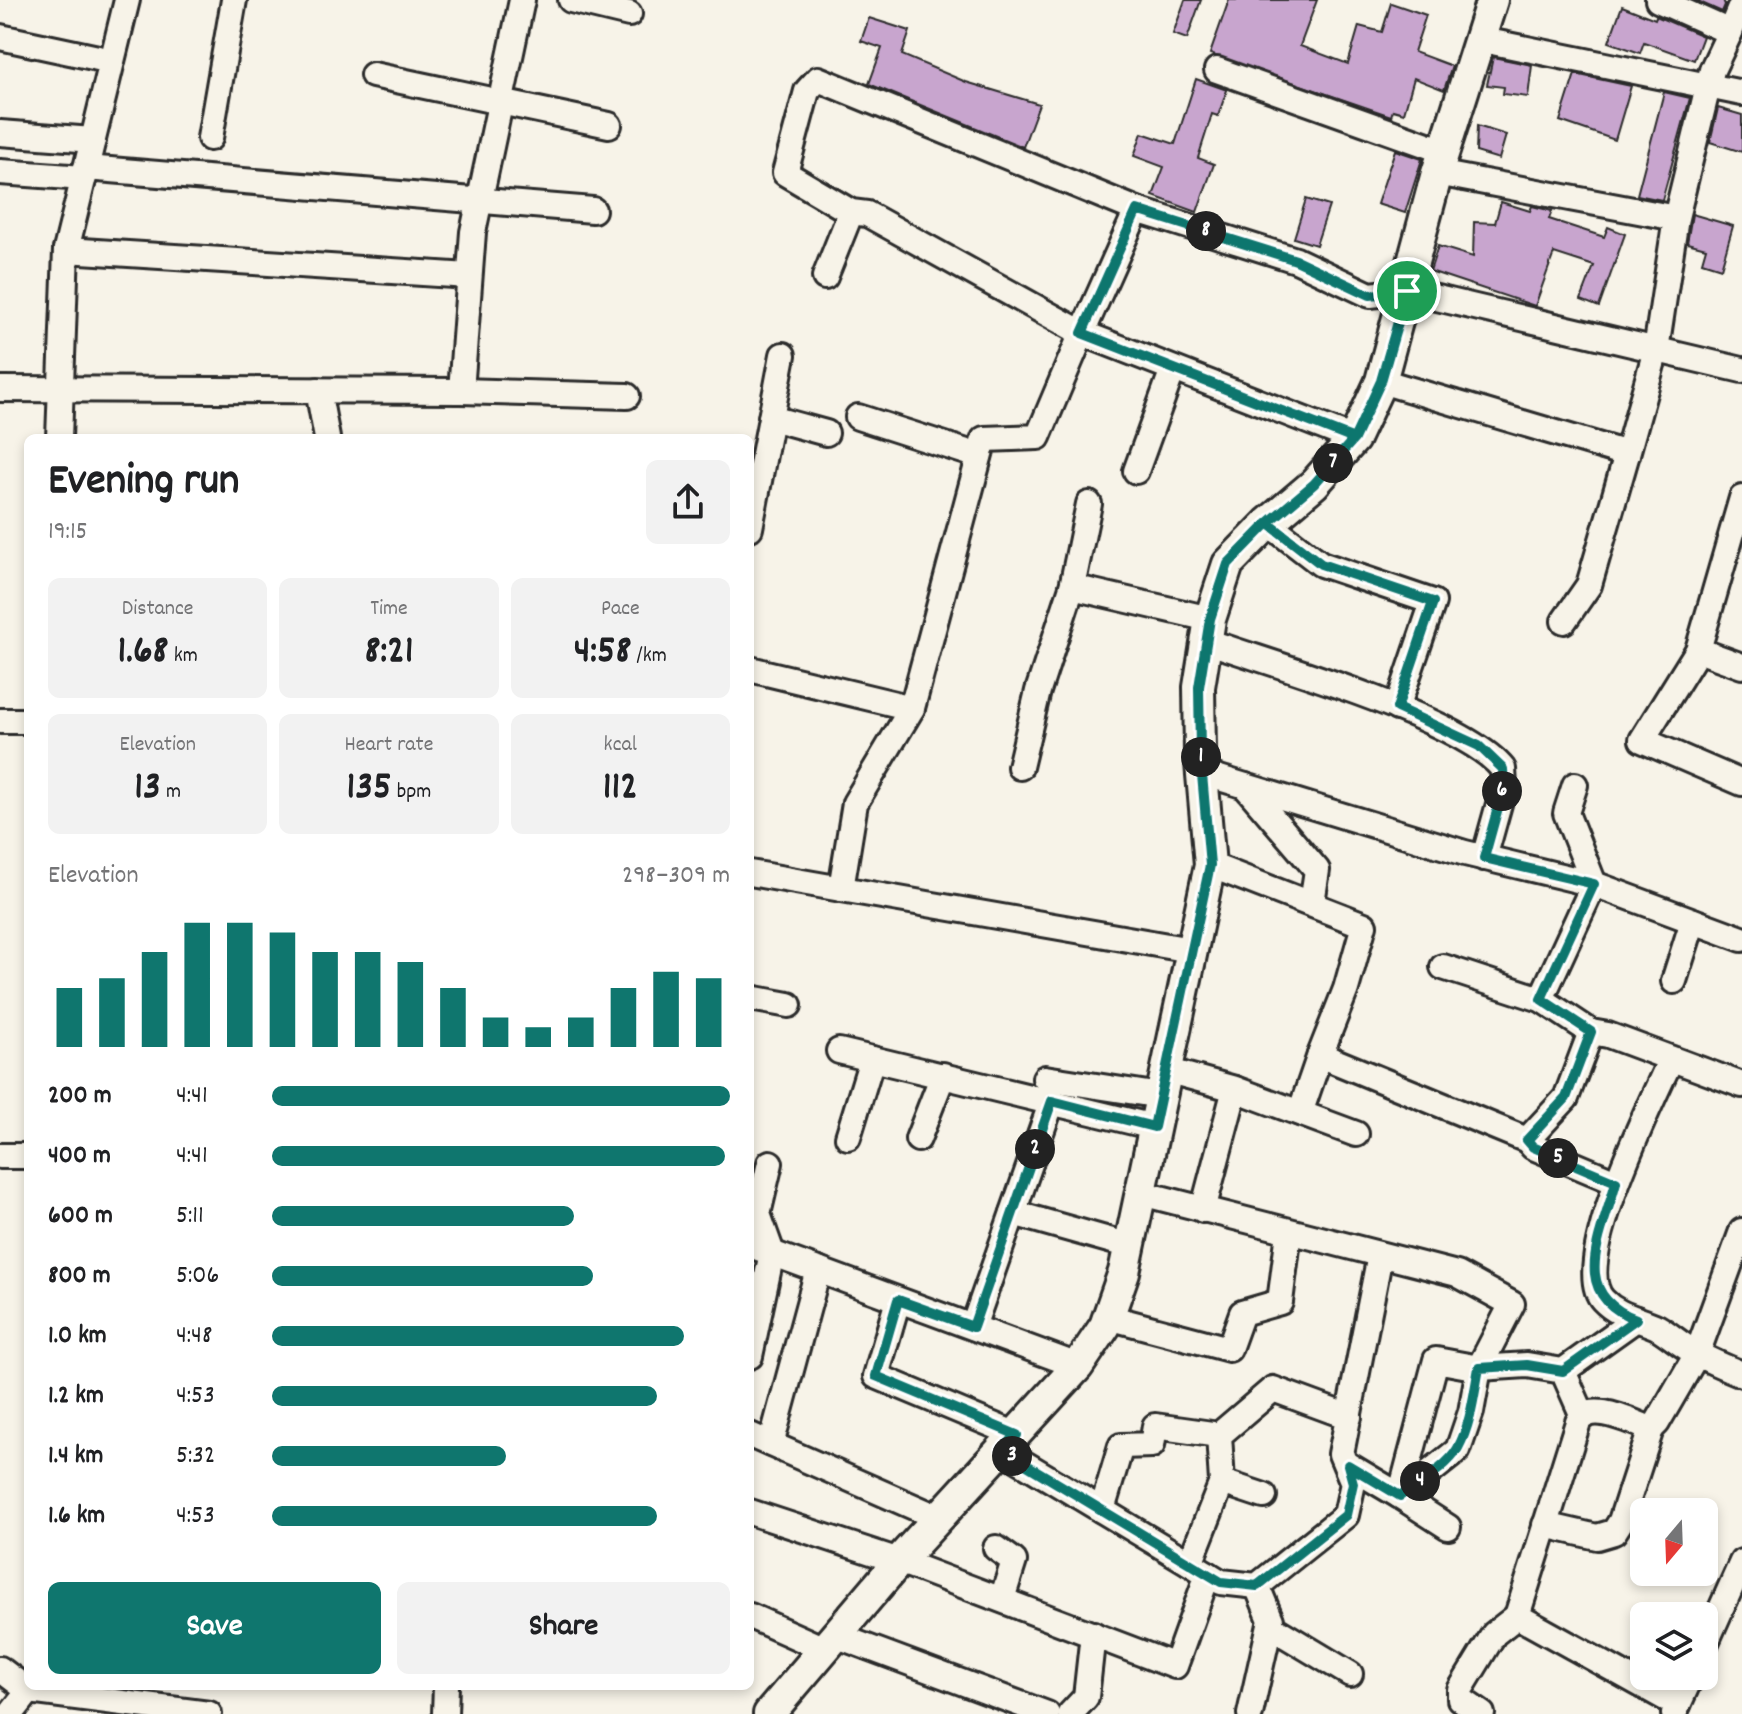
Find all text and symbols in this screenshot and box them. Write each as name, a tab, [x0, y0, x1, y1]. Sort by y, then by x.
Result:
pin: 8	[1186, 211, 1226, 251]
text: 8	[1202, 215, 1210, 246]
pin	[1373, 257, 1441, 325]
icon: arrive	[1385, 269, 1429, 313]
pin: 7	[1313, 443, 1353, 483]
text: 7	[1329, 447, 1337, 478]
text: Evening run	[48, 452, 239, 515]
button: share	[646, 460, 730, 544]
text: 19:15	[48, 514, 88, 551]
text: Distance	[122, 594, 194, 625]
text: Time	[370, 594, 408, 625]
text: Pace	[601, 594, 640, 625]
text: 1.68	[118, 625, 169, 682]
text: 8:21	[365, 625, 413, 682]
text: 4:58	[574, 625, 632, 682]
text: km	[169, 641, 198, 672]
text: /km	[632, 641, 667, 672]
text: Elevation	[119, 730, 196, 761]
text: Heart rate	[345, 730, 433, 761]
text: kcal	[604, 730, 637, 761]
pin: 1	[1181, 737, 1221, 777]
text: 1	[1199, 741, 1203, 772]
text: 13	[134, 761, 161, 818]
text: 135	[347, 761, 392, 818]
text: 112	[603, 761, 638, 818]
pin: 6	[1482, 771, 1522, 811]
text: 6	[1497, 775, 1507, 806]
text: m	[161, 777, 181, 808]
text: bpm	[392, 777, 431, 808]
text: Elevation	[48, 858, 138, 895]
text: 298–309 m	[622, 858, 730, 895]
text: 200 m	[48, 1078, 112, 1115]
text: 4:41	[176, 1078, 208, 1115]
pin: 2	[1015, 1129, 1055, 1169]
text: 2	[1030, 1133, 1040, 1164]
text: 400 m	[48, 1138, 111, 1175]
text: 4:41	[176, 1138, 208, 1175]
pin: 5	[1538, 1138, 1578, 1178]
text: 5	[1553, 1142, 1563, 1173]
text: 600 m	[48, 1198, 113, 1235]
text: 5:11	[176, 1198, 204, 1235]
text: 800 m	[48, 1258, 111, 1295]
text: 5:06	[176, 1258, 219, 1295]
text: 1.0 km	[48, 1318, 107, 1355]
text: 4:48	[176, 1318, 212, 1355]
text: 1.2 km	[48, 1378, 104, 1415]
text: 4:53	[176, 1378, 215, 1415]
pin: 3	[992, 1436, 1032, 1476]
text: 1.4 km	[48, 1438, 103, 1475]
text: 5:32	[176, 1438, 215, 1475]
text: 3	[1007, 1440, 1017, 1471]
pin: 4	[1400, 1461, 1440, 1501]
text: 4	[1415, 1465, 1425, 1496]
text: 1.6 km	[48, 1498, 105, 1535]
text: 4:53	[176, 1498, 215, 1535]
north arrow	[1630, 1498, 1718, 1586]
map controls	[1630, 1498, 1718, 1690]
button: Save	[48, 1582, 381, 1674]
button: Share	[397, 1582, 730, 1674]
button: layers	[1630, 1602, 1718, 1690]

